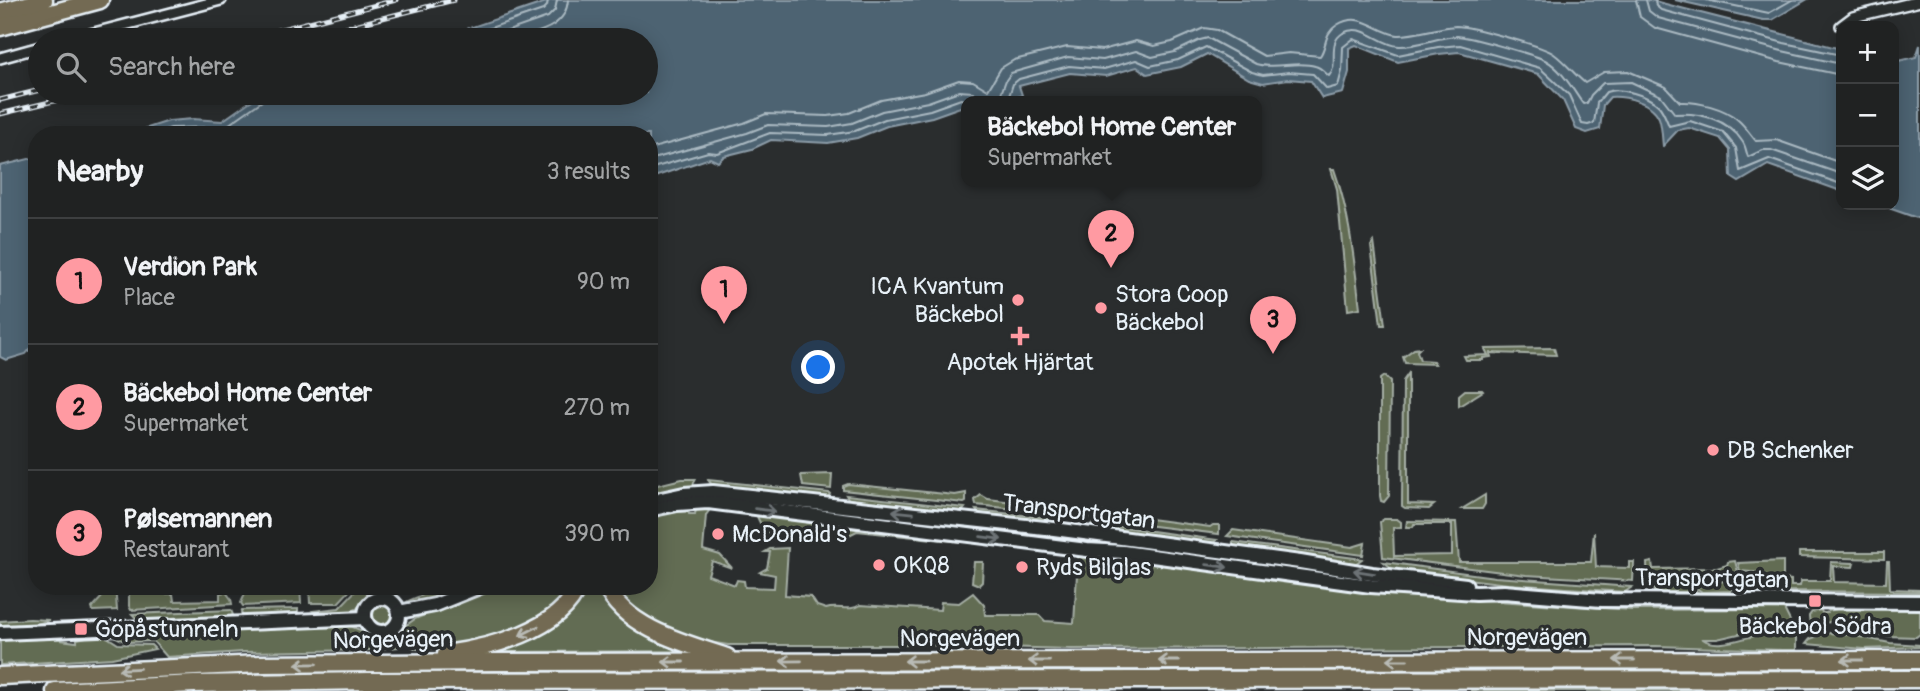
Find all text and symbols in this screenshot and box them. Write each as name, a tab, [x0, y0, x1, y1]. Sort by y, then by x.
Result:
map controls	[1836, 21, 1899, 210]
button: +	[1836, 21, 1899, 84]
search box	[28, 28, 658, 105]
icon: search	[52, 48, 90, 86]
text: Search here	[108, 51, 235, 83]
button: −	[1836, 84, 1899, 147]
popup	[961, 96, 1262, 187]
text: Bäckebol Home Center	[987, 111, 1236, 143]
text: Supermarket	[987, 143, 1112, 172]
button: layers	[1836, 147, 1899, 210]
text: Nearby	[56, 153, 143, 190]
text: 3 results	[547, 157, 630, 186]
pin: 2	[1088, 210, 1134, 268]
text: Verdion Park	[123, 251, 257, 283]
pin: 1	[701, 266, 747, 324]
text: 1	[75, 267, 84, 296]
text: 90 m	[577, 267, 630, 296]
place label: ICA Kvantum Bäckebol	[870, 272, 1004, 329]
place label: Stora Coop Bäckebol	[1115, 280, 1229, 337]
text: Place	[123, 283, 175, 312]
marker: ICA Kvantum Bäckebol	[1010, 292, 1026, 308]
pin: 3	[1250, 296, 1296, 354]
marker: Stora Coop Bäckebol	[1093, 300, 1109, 316]
marker: Apotek Hjärtat	[1012, 328, 1028, 344]
place label: Apotek Hjärtat	[947, 348, 1094, 377]
your location	[801, 350, 835, 384]
text: Bäckebol Home Center	[123, 377, 372, 409]
text: 2	[73, 393, 85, 422]
text: 270 m	[564, 393, 630, 422]
text: Supermarket	[123, 409, 248, 438]
place label: DB Schenker	[1727, 436, 1854, 465]
marker: DB Schenker	[1705, 442, 1721, 458]
street label: Transportgatan	[1001, 488, 1157, 536]
text: Pølsemannen	[123, 503, 273, 535]
one-way arrow	[753, 503, 776, 516]
one-way arrow	[892, 506, 915, 519]
text: 3	[73, 519, 85, 548]
text: 390 m	[564, 519, 630, 548]
place label: McDonald's	[732, 520, 847, 549]
marker: McDonald's	[710, 526, 726, 542]
one-way arrow	[979, 532, 1002, 545]
text: Restaurant	[123, 535, 229, 564]
place label: OKQ8	[893, 551, 949, 580]
place label: Ryds Bilglas	[1036, 553, 1151, 582]
marker: OKQ8	[871, 557, 887, 573]
marker: Ryds Bilglas	[1014, 559, 1030, 575]
one-way arrow	[1205, 560, 1228, 573]
street label: Transportgatan	[1635, 563, 1789, 595]
one-way arrow	[1353, 566, 1375, 579]
marker: Bäckebol Södra	[1807, 593, 1823, 609]
place label: Bäckebol Södra	[1738, 612, 1892, 641]
place label: Göpåstunneln	[95, 615, 239, 644]
marker: Göpåstunneln	[73, 621, 89, 637]
street label: Norgevägen	[1467, 623, 1587, 652]
street label: Norgevägen	[332, 624, 454, 656]
one-way arrow	[519, 624, 540, 638]
street label: Norgevägen	[900, 624, 1020, 653]
one-way arrow	[1386, 653, 1409, 667]
one-way arrow	[1613, 653, 1636, 667]
one-way arrow	[1841, 653, 1864, 667]
one-way arrow	[779, 654, 802, 668]
one-way arrow	[904, 654, 927, 668]
one-way arrow	[1028, 654, 1051, 668]
one-way arrow	[1158, 654, 1181, 668]
one-way arrow	[662, 655, 685, 669]
one-way arrow	[295, 657, 318, 671]
one-way arrow	[118, 663, 141, 676]

